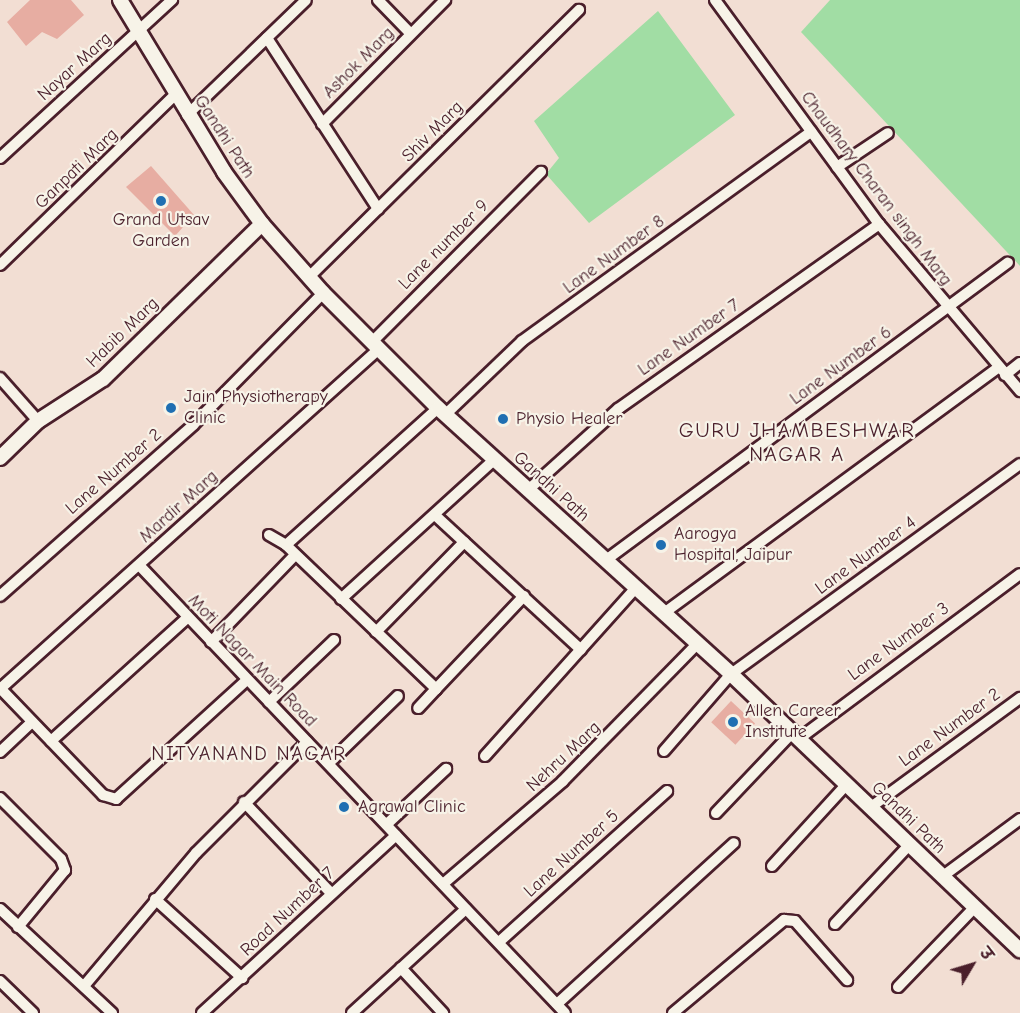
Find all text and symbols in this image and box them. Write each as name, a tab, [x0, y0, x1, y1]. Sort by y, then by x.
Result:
street label: Ashok Marg	[319, 23, 399, 103]
street label: Nayar Marg	[34, 28, 116, 106]
street label: Chaudhary Charan singh Marg	[796, 87, 956, 291]
street label: Gandhi Path	[189, 91, 259, 183]
street label: Shiv Marg	[398, 97, 468, 167]
street label: Ganpati Marg	[31, 124, 123, 214]
marker: Grand Utsav Garden	[154, 194, 168, 208]
street label: Lane number 9	[395, 196, 493, 294]
place label: Grand Utsav Garden	[113, 210, 209, 252]
street label: Lane Number 8	[559, 211, 669, 299]
street label: Habib Marg	[82, 293, 164, 373]
street label: Lane Number 7	[634, 295, 744, 381]
street label: Lane Number 6	[786, 322, 896, 410]
place label: Jain Physiotherapy Clinic	[184, 387, 328, 430]
marker: Jain Physiotherapy Clinic	[162, 399, 180, 417]
place label: Physio Healer	[516, 408, 622, 430]
marker: Physio Healer	[494, 410, 512, 428]
district label: GURU JHAMBESHWAR NAGAR A	[679, 417, 915, 467]
street label: Lane Number 2	[62, 424, 166, 520]
street label: Gandhi Path	[509, 447, 593, 527]
street label: Mardir Marg	[135, 466, 223, 548]
street label: Lane Number 4	[811, 512, 921, 600]
place label: Aarogya Hospital, Jaipur	[674, 524, 792, 566]
marker: Aarogya Hospital, Jaipur	[652, 536, 670, 554]
street label: Moti Nagar Main Road	[183, 590, 321, 732]
street label: Lane Number 3	[844, 598, 954, 686]
street label: Lane Number 2	[895, 684, 1005, 772]
place label: Allen Career Institute	[745, 701, 841, 744]
marker: Allen Career Institute	[726, 715, 740, 729]
street label: Nehru Marg	[522, 717, 606, 797]
district label: NITYANAND NAGAR	[151, 741, 347, 765]
street label: Gandhi Path	[866, 777, 950, 859]
place label: Agrawal Clinic	[358, 796, 466, 818]
marker: Agrawal Clinic	[335, 798, 353, 816]
street label: Lane Number 5	[520, 806, 624, 902]
street label: Road Number 7	[236, 863, 340, 961]
north arrow	[942, 935, 1002, 995]
text: उ	[976, 944, 997, 964]

